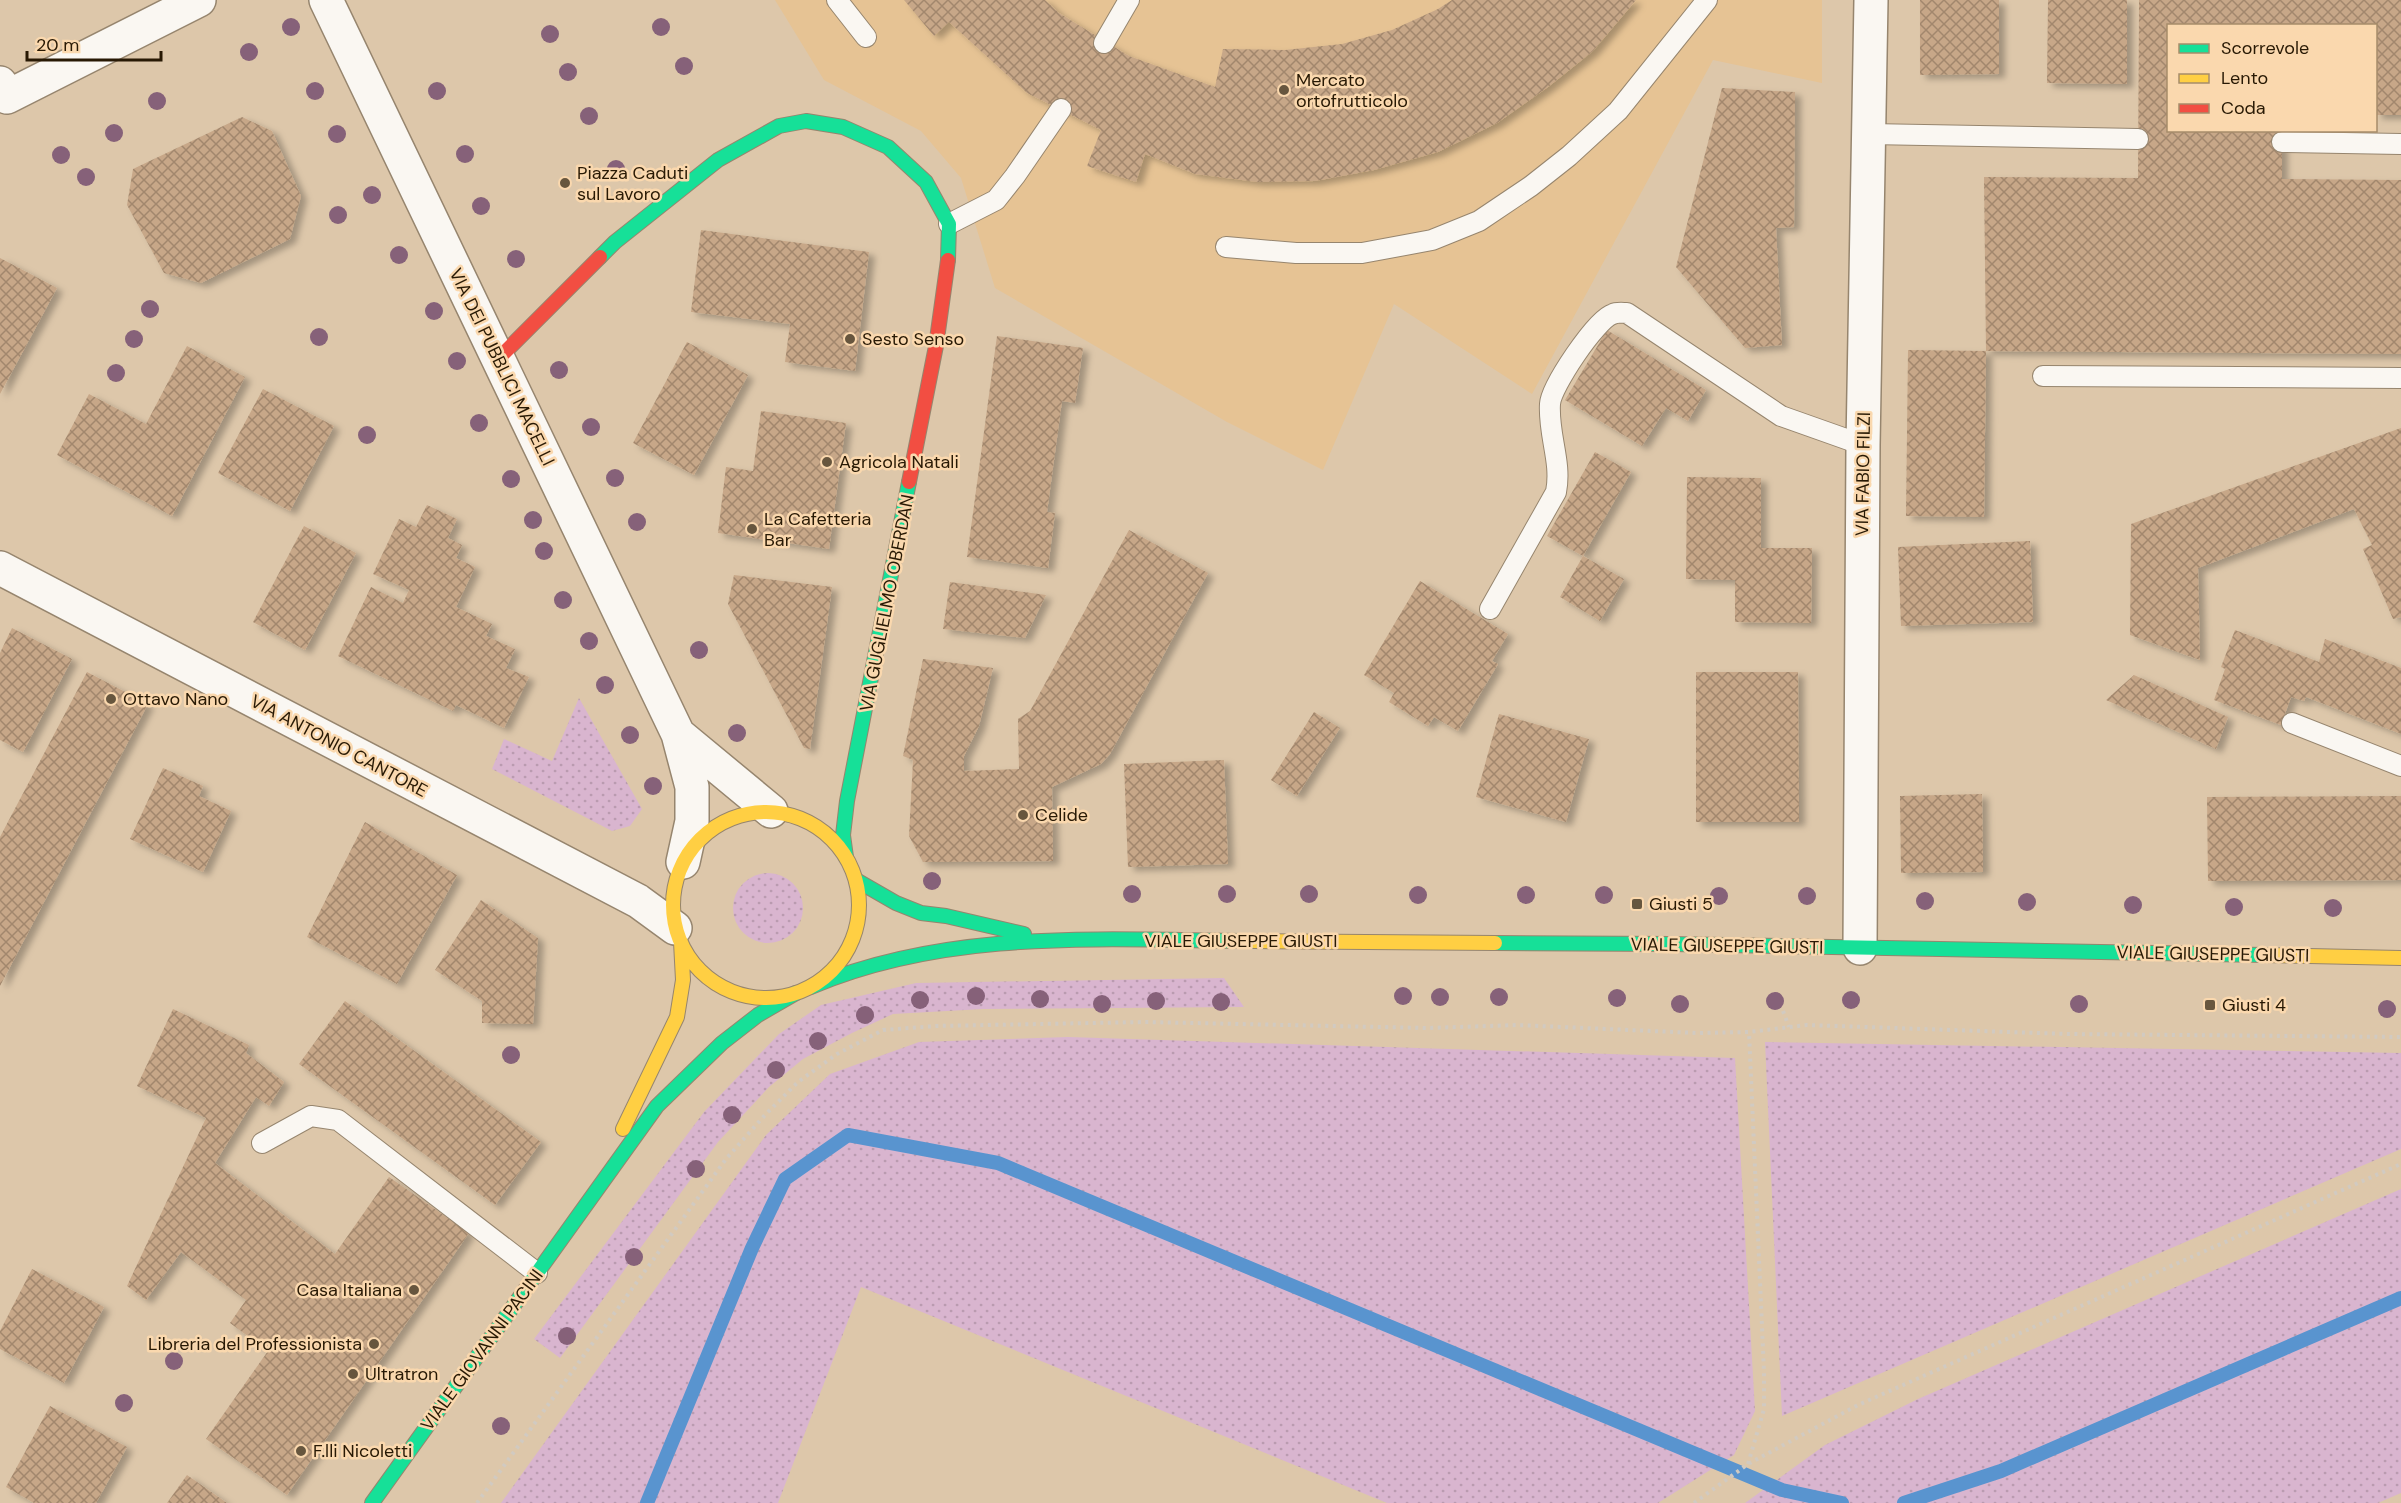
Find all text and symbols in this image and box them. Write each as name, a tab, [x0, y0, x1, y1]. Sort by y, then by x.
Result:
scale bar	[27, 24, 160, 62]
legend	[2167, 24, 2377, 132]
text: 20 m	[36, 33, 79, 57]
text: Scorrevole	[2221, 36, 2309, 60]
text: Lento	[2221, 66, 2268, 90]
place label: Mercato ortofrutticolo	[1296, 68, 1408, 113]
marker: Mercato ortofrutticolo	[1277, 83, 1291, 97]
text: Coda	[2221, 96, 2266, 120]
place label: Piazza Caduti sul Lavoro	[577, 161, 688, 206]
marker: Piazza Caduti sul Lavoro	[558, 176, 572, 190]
street label: VIA DEI PUBBLICI MACELLI	[444, 264, 560, 470]
place label: Sesto Senso	[862, 327, 964, 351]
marker: Sesto Senso	[843, 332, 857, 346]
street label: VIA FABIO FILZI	[1850, 412, 1876, 536]
place label: Agricola Natali	[839, 450, 959, 474]
marker: Agricola Natali	[820, 455, 834, 469]
street label: VIA GUGLIELMO OBERDAN	[854, 492, 920, 714]
place label: La Cafetteria Bar	[764, 507, 871, 552]
marker: La Cafetteria Bar	[745, 522, 759, 536]
place label: Ottavo Nano	[123, 687, 228, 711]
street label: VIA ANTONIO CANTORE	[246, 689, 432, 803]
marker: Ottavo Nano	[104, 692, 118, 706]
place label: Celide	[1035, 803, 1088, 827]
marker: Celide	[1016, 808, 1030, 822]
place label: Giusti 5	[1649, 892, 1713, 916]
marker: Giusti 5	[1630, 897, 1644, 911]
street label: VIALE GIUSEPPE GIUSTI	[1145, 929, 1337, 953]
street label: VIALE GIUSEPPE GIUSTI	[1630, 932, 1824, 960]
street label: VIALE GIUSEPPE GIUSTI	[2116, 940, 2310, 968]
place label: Giusti 4	[2222, 993, 2286, 1017]
marker: Giusti 4	[2203, 998, 2217, 1012]
street label: VIALE GIOVANNI PACINI	[415, 1264, 549, 1436]
place label: Casa Italiana	[296, 1278, 402, 1302]
marker: Casa Italiana	[407, 1283, 421, 1297]
place label: Libreria del Professionista	[148, 1332, 362, 1356]
marker: Libreria del Professionista	[367, 1337, 381, 1351]
place label: Ultratron	[365, 1362, 438, 1386]
marker: Ultratron	[346, 1367, 360, 1381]
place label: F.lli Nicoletti	[313, 1439, 412, 1463]
marker: F.lli Nicoletti	[294, 1444, 308, 1458]

